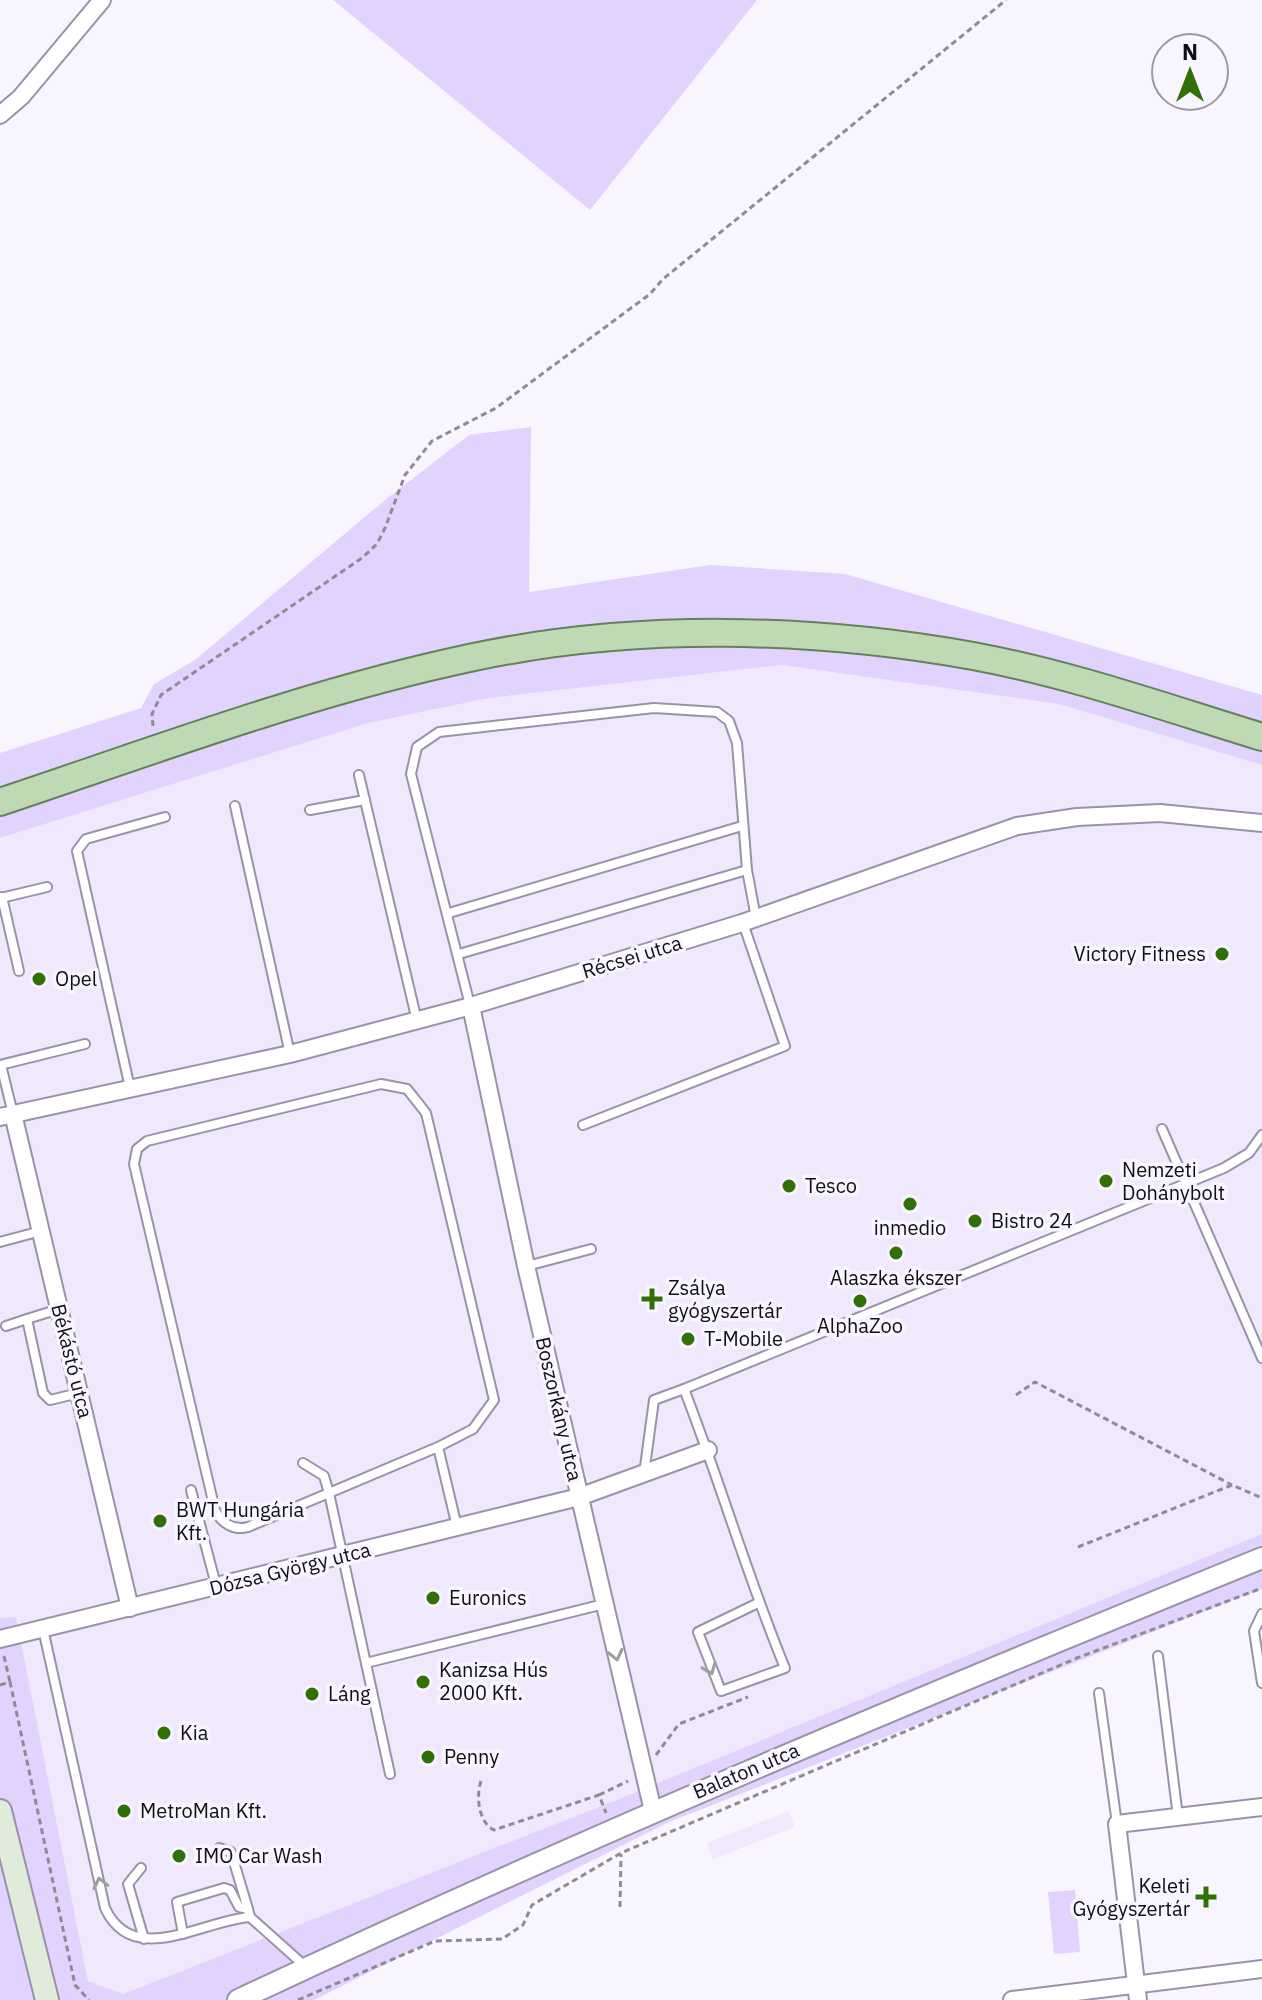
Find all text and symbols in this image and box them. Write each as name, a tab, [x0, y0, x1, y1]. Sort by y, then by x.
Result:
north arrow	[1150, 32, 1230, 112]
text: N	[1182, 37, 1198, 66]
street label: Récsei utca	[579, 928, 685, 984]
place label: Victory Fitness	[1073, 940, 1206, 967]
marker: Victory Fitness	[1213, 945, 1231, 963]
place label: Opel	[55, 965, 97, 992]
marker: Opel	[30, 970, 48, 988]
place label: Nemzeti Dohánybolt	[1122, 1156, 1225, 1206]
place label: Tesco	[805, 1172, 857, 1199]
marker: Nemzeti Dohánybolt	[1097, 1172, 1115, 1190]
marker: Tesco	[780, 1177, 798, 1195]
marker: inmedio	[901, 1195, 919, 1213]
place label: Bistro 24	[991, 1207, 1073, 1234]
marker: Bistro 24	[966, 1212, 984, 1230]
place label: inmedio	[874, 1214, 946, 1241]
marker: Alaszka ékszer	[887, 1244, 905, 1262]
place label: Alaszka ékszer	[830, 1264, 962, 1291]
place label: Zsálya gyógyszertár	[668, 1274, 782, 1324]
marker: Zsálya gyógyszertár	[643, 1290, 661, 1308]
marker: AlphaZoo	[851, 1292, 869, 1310]
street label: Békástó utca	[45, 1301, 100, 1421]
place label: AlphaZoo	[817, 1312, 903, 1339]
place label: T-Mobile	[704, 1325, 783, 1352]
marker: T-Mobile	[679, 1330, 697, 1348]
street label: Boszorkány utca	[530, 1334, 589, 1484]
place label: BWT Hungária Kft.	[176, 1496, 305, 1546]
marker: BWT Hungária Kft.	[151, 1512, 169, 1530]
street label: Dózsa György utca	[206, 1535, 374, 1602]
place label: Euronics	[449, 1584, 527, 1611]
marker: Euronics	[424, 1589, 442, 1607]
one-way arrow	[606, 1648, 623, 1662]
place label: Kanizsa Hús 2000 Kft.	[439, 1656, 548, 1706]
one-way arrow	[701, 1661, 717, 1675]
marker: Kanizsa Hús 2000 Kft.	[414, 1673, 432, 1691]
place label: Láng	[328, 1680, 371, 1707]
marker: Láng	[303, 1685, 321, 1703]
place label: Kia	[180, 1719, 209, 1746]
marker: Kia	[155, 1724, 173, 1742]
street label: Balaton utca	[688, 1736, 803, 1805]
place label: Penny	[444, 1743, 499, 1770]
marker: Penny	[419, 1748, 437, 1766]
place label: MetroMan Kft.	[140, 1797, 267, 1824]
marker: MetroMan Kft.	[115, 1802, 133, 1820]
place label: IMO Car Wash	[195, 1842, 323, 1869]
marker: IMO Car Wash	[170, 1847, 188, 1865]
place label: Keleti Gyógyszertár	[1072, 1872, 1190, 1922]
one-way arrow	[92, 1877, 109, 1891]
marker: Keleti Gyógyszertár	[1197, 1888, 1215, 1906]

